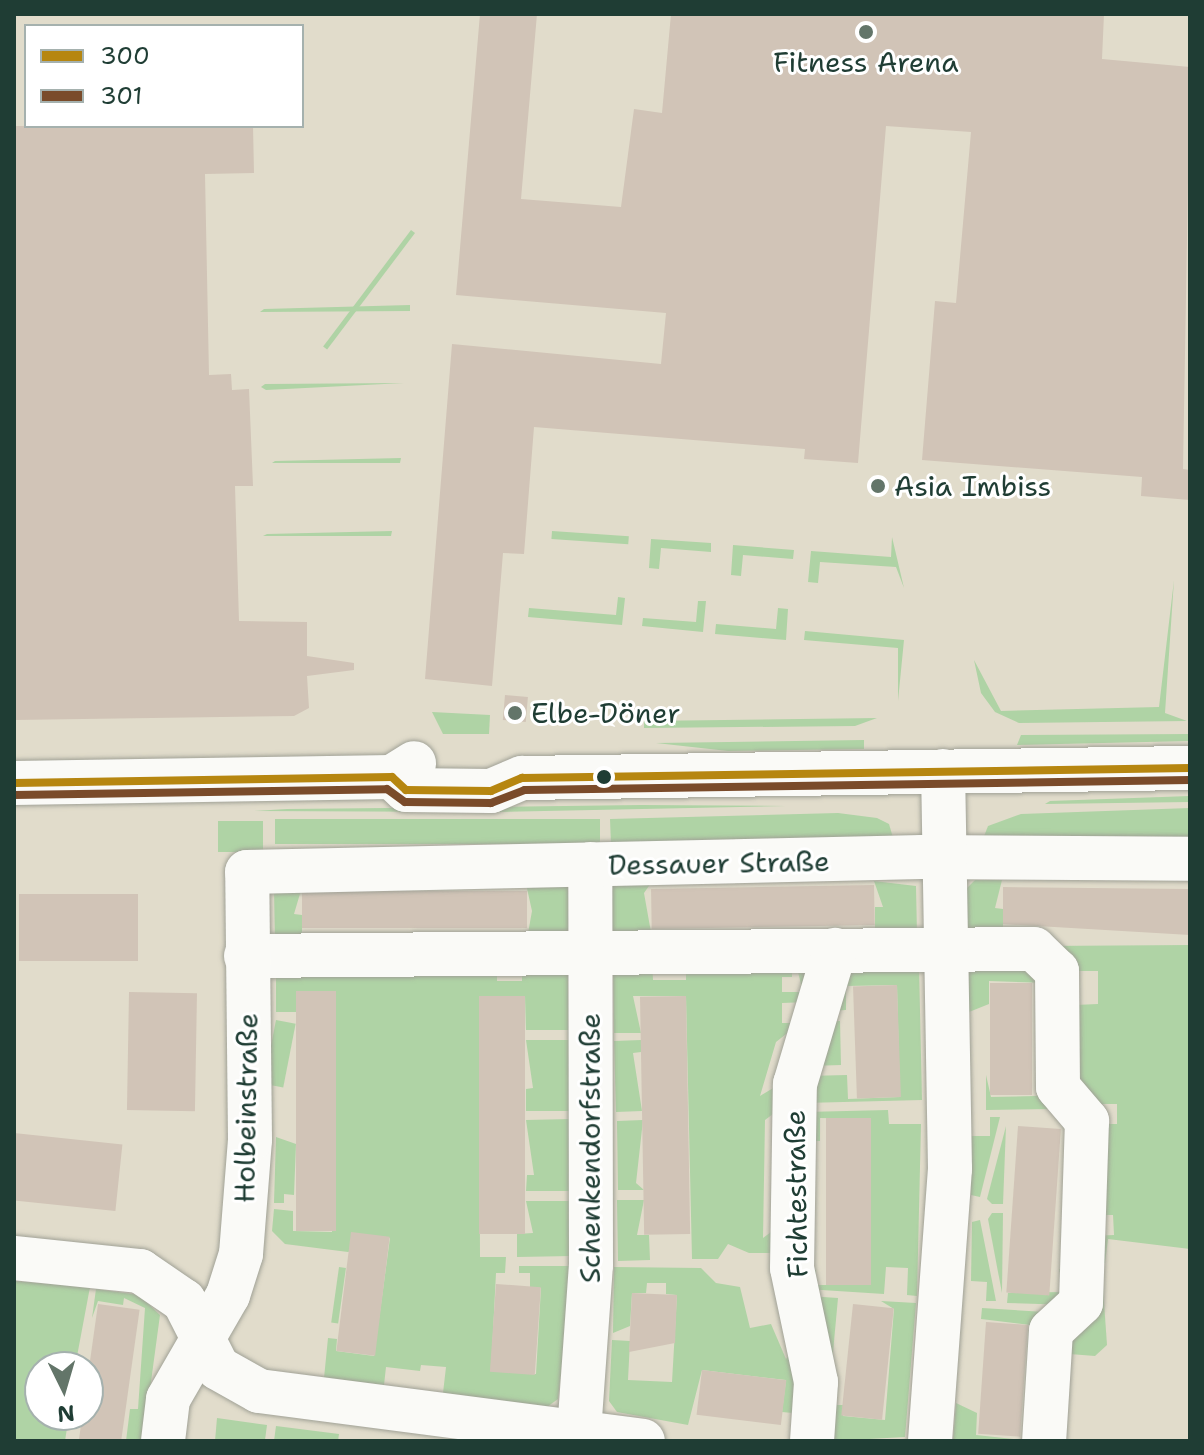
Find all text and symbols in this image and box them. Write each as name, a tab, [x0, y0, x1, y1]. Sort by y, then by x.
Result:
marker: Fitness Arena	[857, 23, 875, 41]
legend	[24, 24, 304, 128]
text: 300	[100, 40, 150, 72]
place label: Fitness Arena	[773, 45, 959, 79]
text: 301	[100, 80, 142, 112]
place label: Asia Imbiss	[894, 469, 1051, 503]
marker: Asia Imbiss	[869, 477, 887, 495]
place label: Elbe-Döner	[531, 696, 680, 730]
marker: Elbe-Döner	[506, 704, 524, 722]
unlabelled marker	[596, 769, 612, 785]
street label: Dessauer Straße	[608, 844, 830, 882]
street label: Holbeinstraße	[228, 1013, 264, 1203]
street label: Schenkendorfstraße	[573, 1013, 607, 1283]
street label: Fichtestraße	[778, 1109, 814, 1279]
north arrow	[24, 1351, 104, 1431]
text: N	[56, 1398, 76, 1429]

